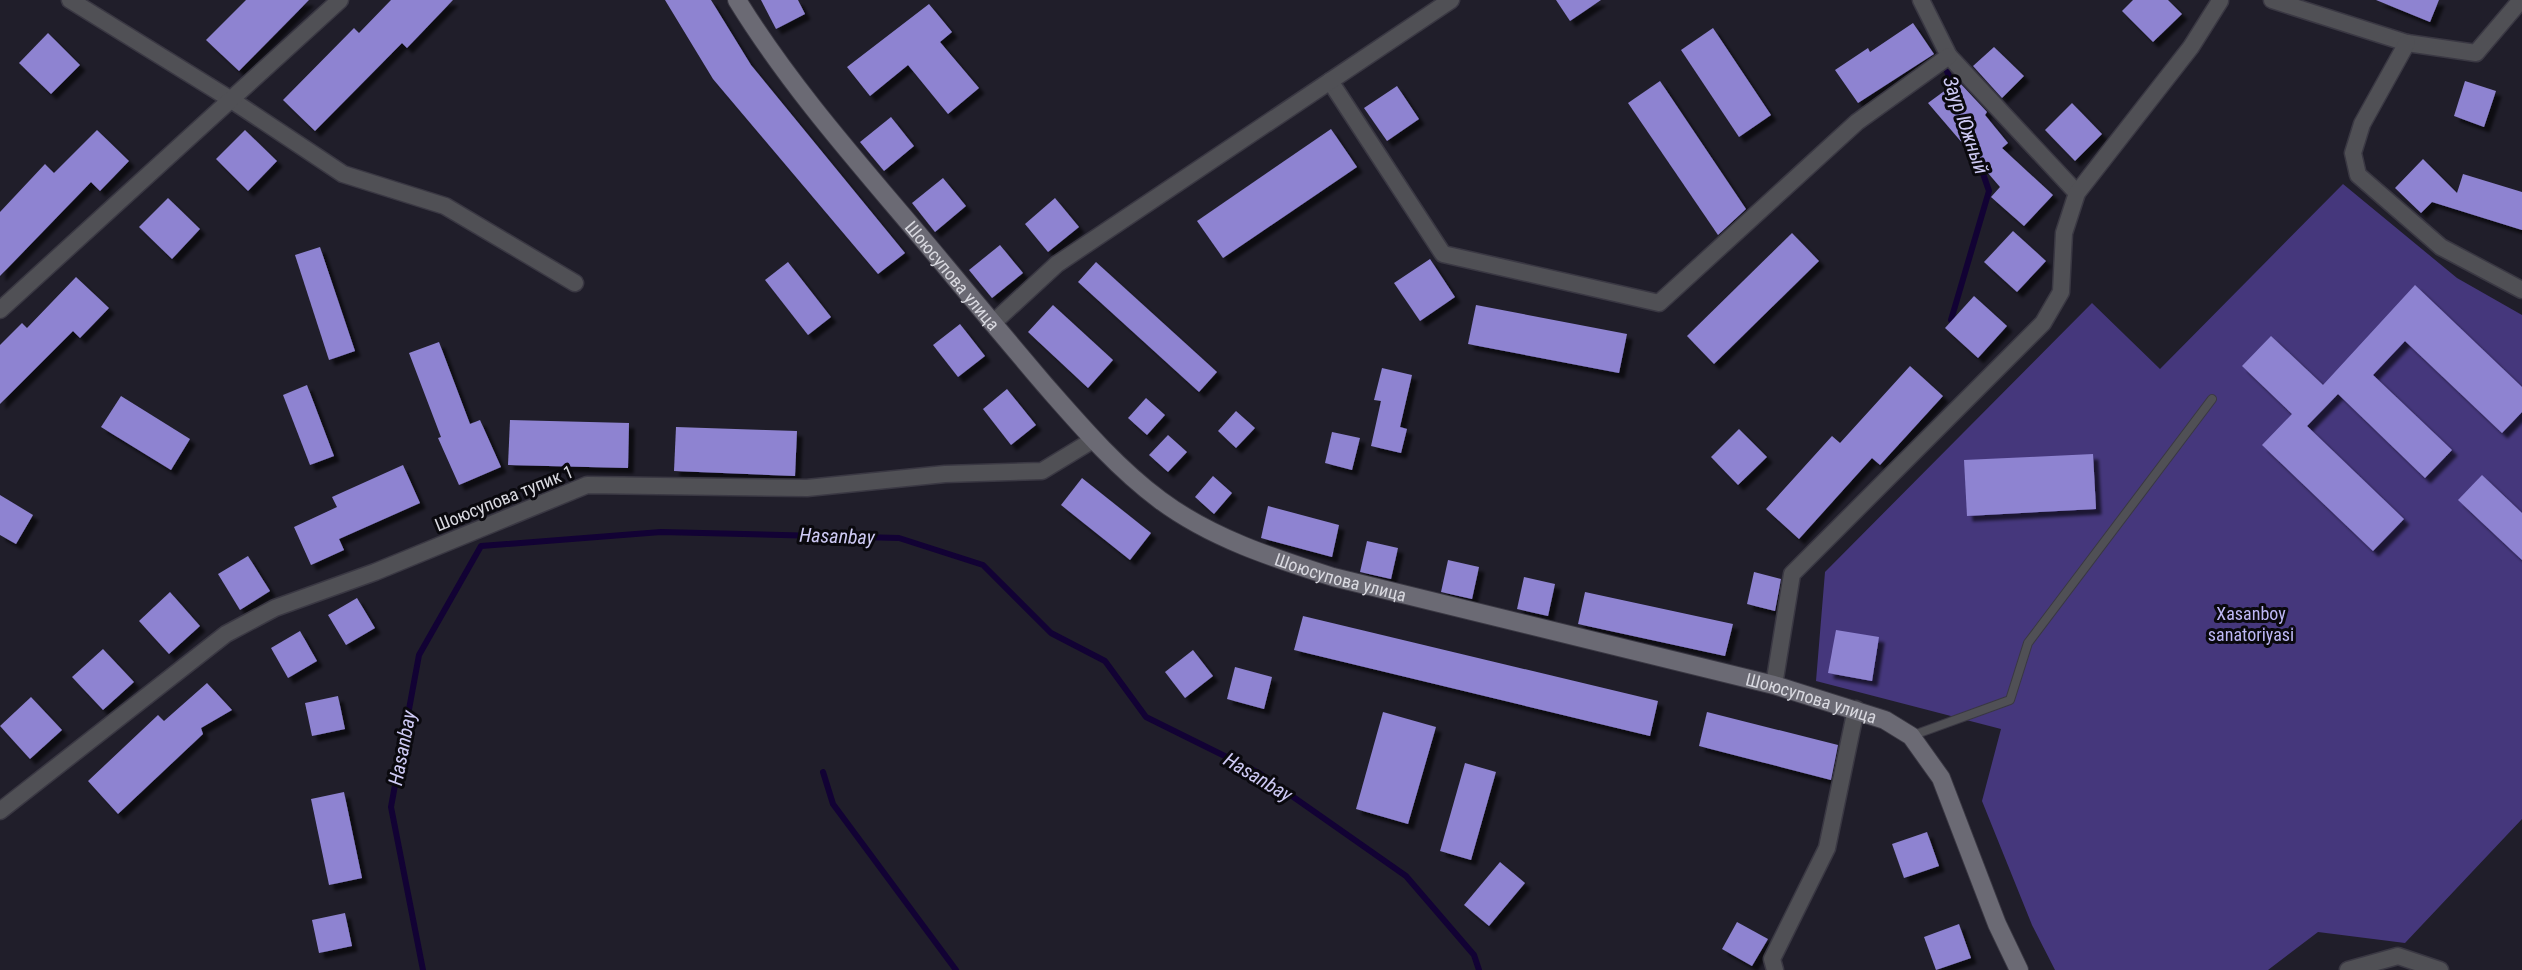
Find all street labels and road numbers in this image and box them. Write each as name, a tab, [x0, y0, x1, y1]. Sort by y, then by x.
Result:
street label: Шоюсупова улица	[901, 216, 1004, 334]
street label: Шоюсупова тупик 1	[432, 461, 576, 535]
street label: Шоюсупова улица	[1272, 548, 1409, 605]
street label: Шоюсупова улица	[1744, 668, 1879, 727]

